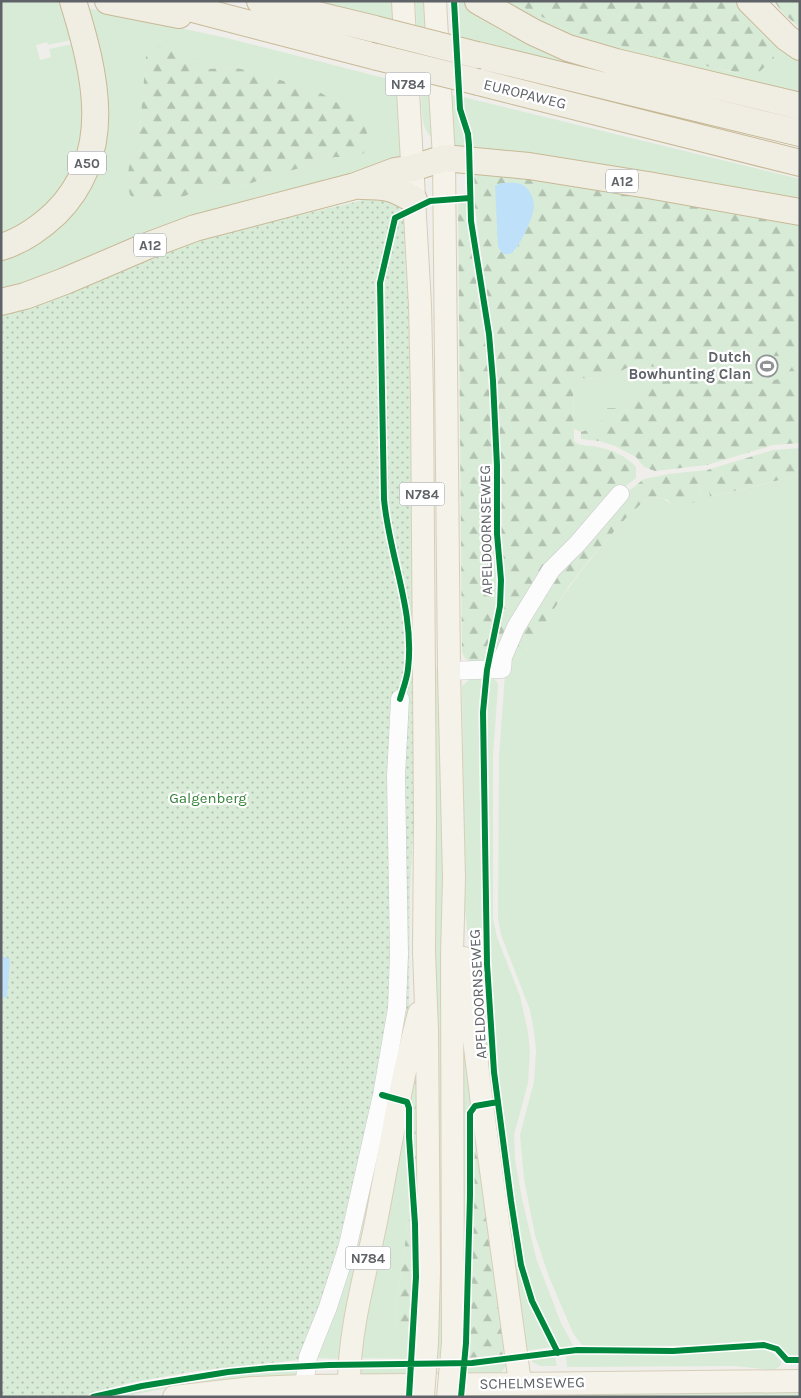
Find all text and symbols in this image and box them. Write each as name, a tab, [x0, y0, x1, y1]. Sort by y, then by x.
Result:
road number: N784	[386, 72, 430, 96]
street label: EUROPAWEG	[482, 75, 568, 113]
road number: A50	[68, 152, 106, 174]
road number: A12	[606, 170, 638, 192]
road number: A12	[134, 234, 166, 256]
place label: Dutch Bowhunting Clan	[628, 348, 751, 383]
sports icon: Dutch Bowhunting Clan	[755, 354, 779, 378]
street label: APELDOORNSEWEG	[476, 465, 496, 595]
road number: N784	[400, 482, 444, 506]
park label: Galgenberg	[169, 789, 247, 807]
street label: APELDOORNSEWEG	[466, 929, 490, 1059]
road number: N784	[346, 1246, 390, 1270]
street label: SCHELMSEWEG	[479, 1373, 585, 1393]

